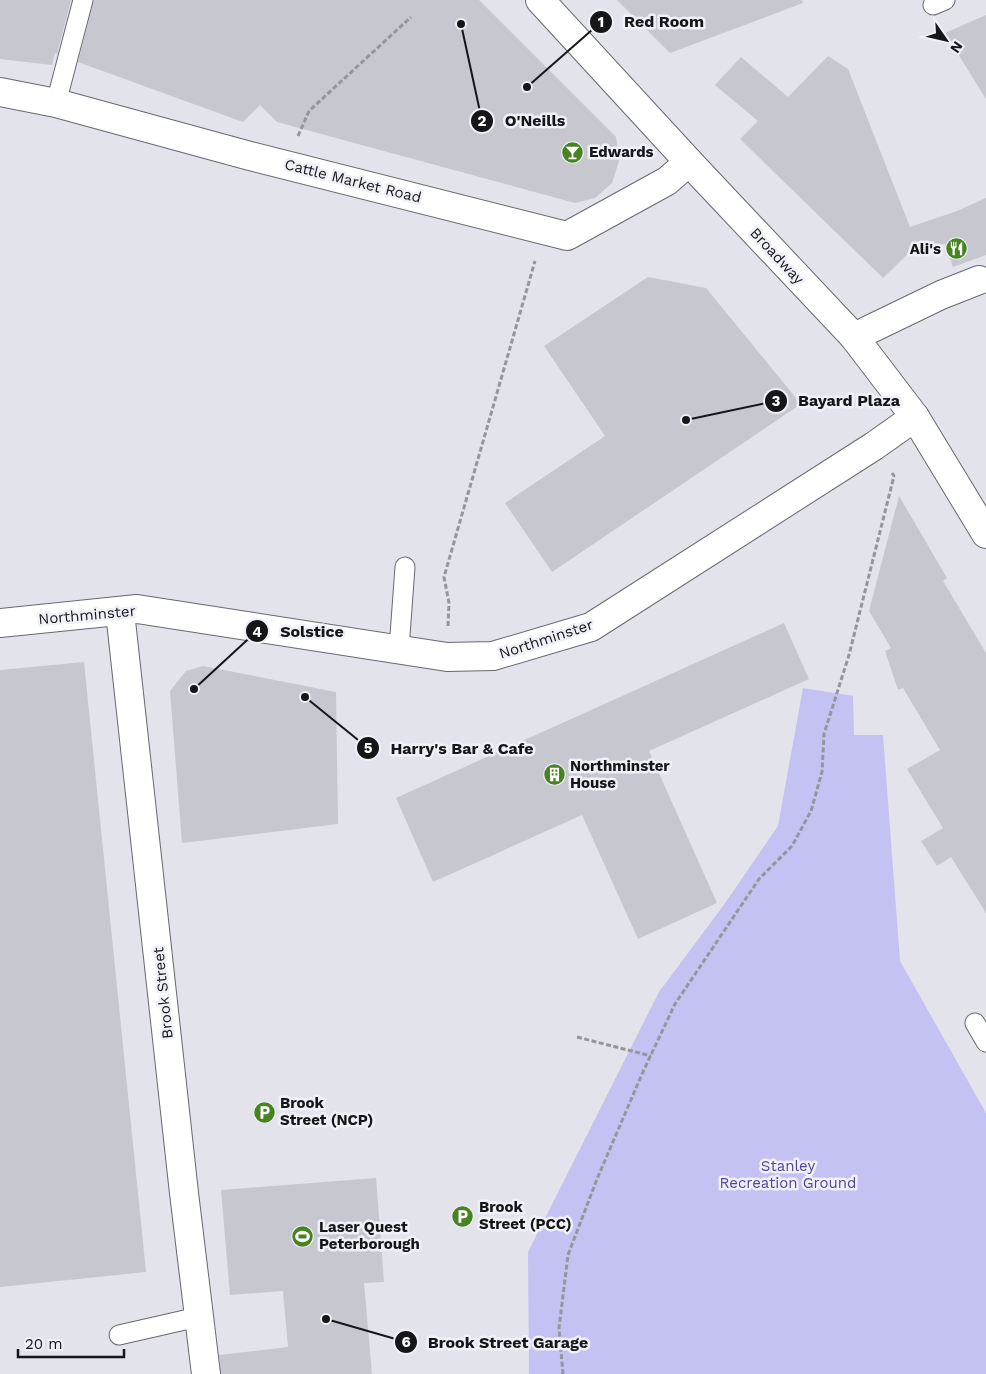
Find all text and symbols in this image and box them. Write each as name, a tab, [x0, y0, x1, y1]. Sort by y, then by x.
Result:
callout: Red Room	[589, 6, 714, 37]
text: Red Room	[624, 12, 704, 31]
text: 1	[598, 13, 604, 31]
north arrow	[921, 15, 971, 65]
text: N	[947, 38, 966, 56]
callout: O'Neills	[470, 105, 575, 136]
text: O'Neills	[505, 111, 566, 130]
text: 2	[478, 112, 487, 130]
bar icon: Edwards	[561, 140, 585, 164]
place label: Edwards	[589, 143, 654, 161]
street label: Cattle Market Road	[283, 155, 423, 207]
street label: Broadway	[746, 224, 808, 288]
restaurant icon: Ali's	[945, 237, 969, 261]
place label: Ali's	[910, 240, 941, 258]
callout: Bayard Plaza	[763, 385, 910, 416]
text: Bayard Plaza	[798, 391, 901, 410]
text: 3	[772, 392, 781, 410]
street label: Northminster	[38, 602, 136, 628]
street label: Northminster	[497, 615, 595, 663]
callout: Solstice	[245, 616, 353, 647]
text: Solstice	[280, 622, 344, 641]
text: 4	[252, 623, 262, 641]
callout: Harry's Bar & Cafe	[356, 733, 544, 764]
text: 5	[364, 739, 373, 757]
text: Harry's Bar & Cafe	[390, 739, 534, 758]
place label: Northminster House	[570, 757, 670, 792]
building icon: Northminster House	[542, 763, 566, 787]
street label: Brook Street	[149, 946, 177, 1040]
place label: Brook Street (NCP)	[280, 1094, 373, 1129]
parking icon: Brook Street (NCP)	[252, 1100, 276, 1124]
park label: Stanley Recreation Ground	[720, 1157, 856, 1192]
place label: Brook Street (PCC)	[479, 1198, 572, 1233]
parking icon: Brook Street (PCC)	[451, 1204, 475, 1228]
place label: Laser Quest Peterborough	[319, 1218, 420, 1253]
sports icon: Laser Quest Peterborough	[291, 1224, 315, 1248]
scale bar	[18, 1326, 124, 1358]
callout: Brook Street Garage	[393, 1326, 599, 1357]
text: 6	[401, 1333, 411, 1351]
text: Brook Street Garage	[428, 1333, 588, 1352]
text: 20 m	[25, 1335, 63, 1353]

